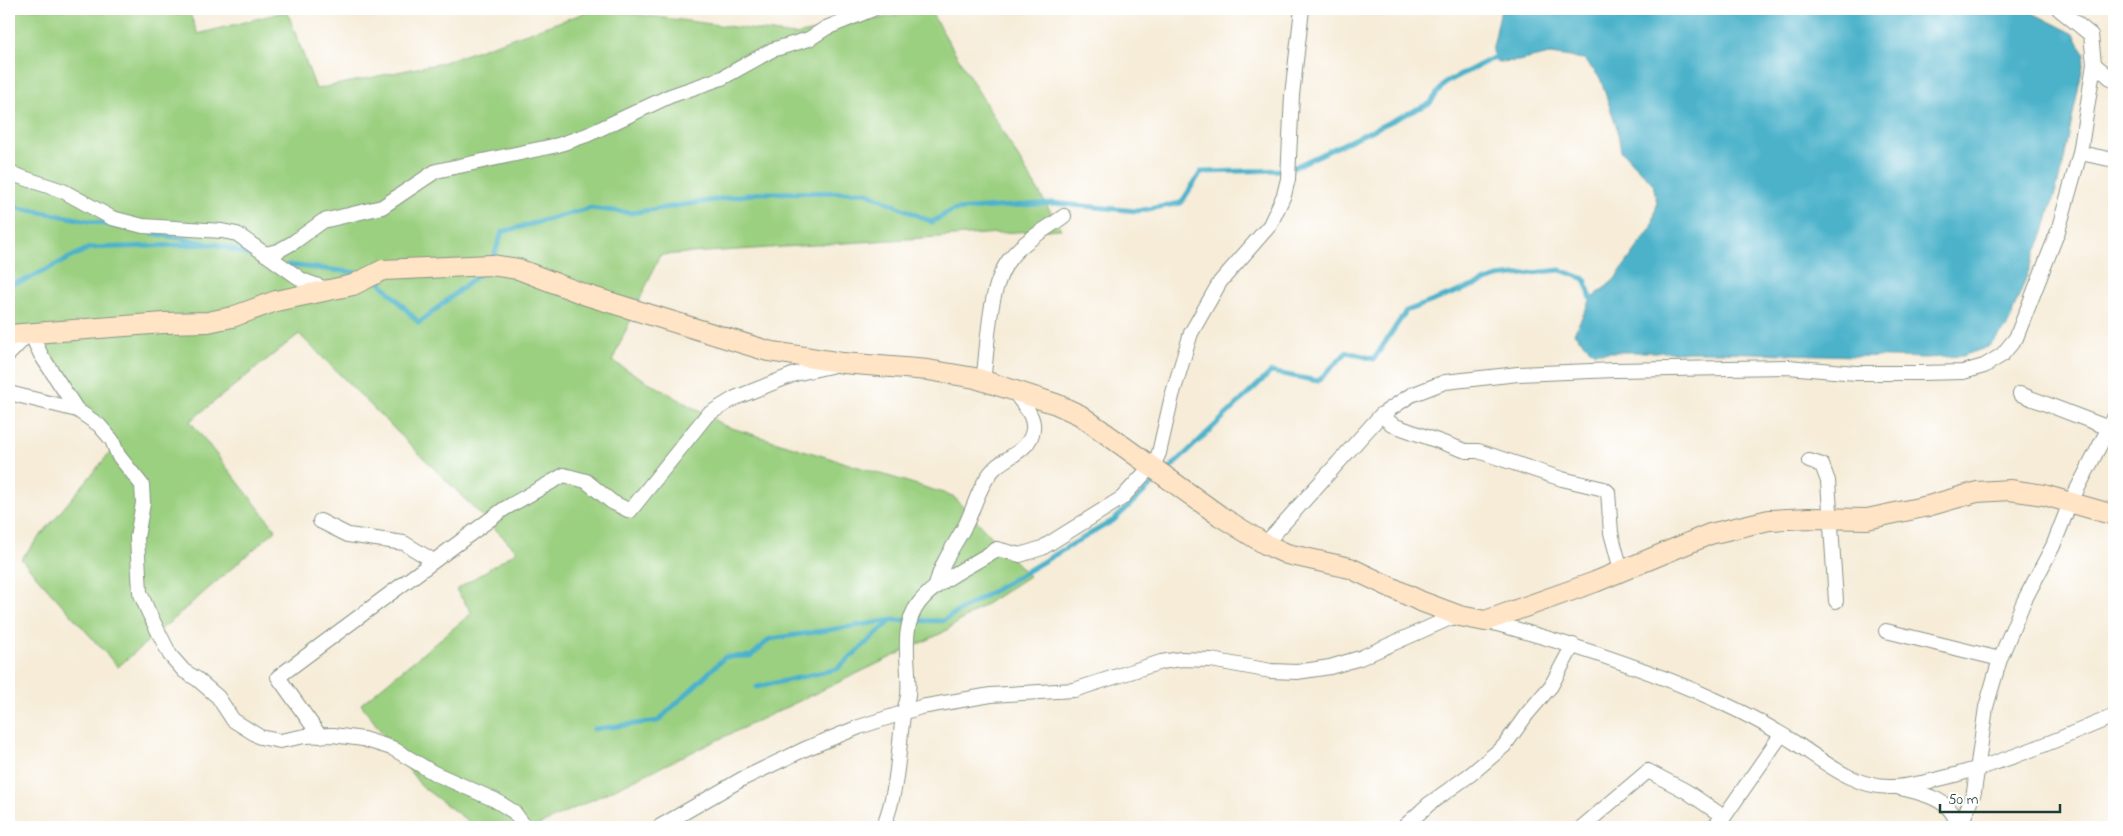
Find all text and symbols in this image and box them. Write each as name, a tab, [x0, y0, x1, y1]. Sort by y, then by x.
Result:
scale bar	[1940, 781, 2060, 813]
text: 50 m	[1948, 789, 1979, 811]

